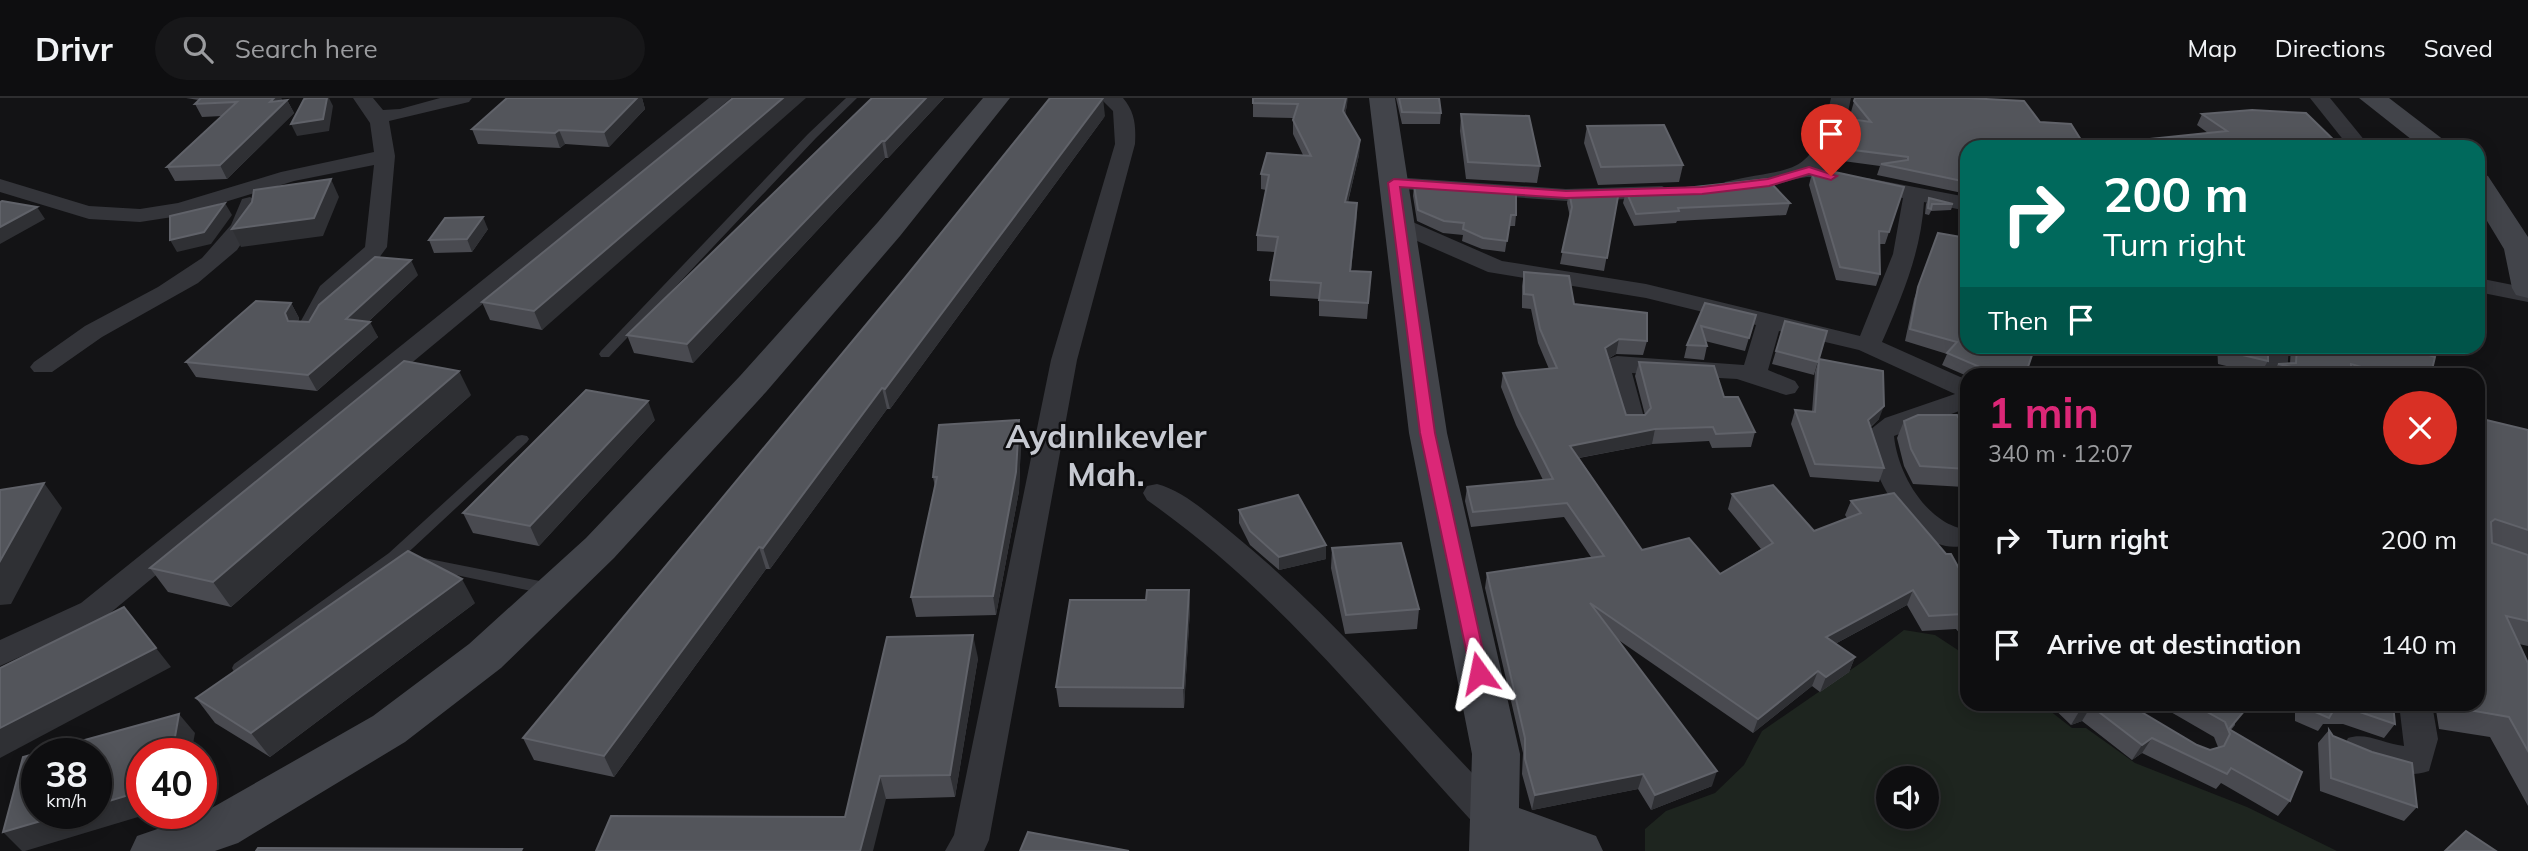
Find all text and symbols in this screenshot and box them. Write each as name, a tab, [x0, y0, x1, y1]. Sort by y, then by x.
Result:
search box	[155, 17, 645, 80]
text: Drivr	[35, 28, 113, 69]
icon: search	[179, 29, 217, 67]
text: Search here	[235, 32, 378, 65]
text: Map	[2187, 33, 2237, 63]
text: Directions	[2275, 33, 2386, 63]
text: Saved	[2424, 33, 2493, 63]
pin	[1801, 104, 1861, 176]
icon: arrive	[1812, 115, 1850, 153]
text: 200 m	[2103, 163, 2249, 224]
icon: right	[1988, 168, 2079, 259]
text: Turn right	[2103, 224, 2246, 264]
icon: arrive	[2062, 301, 2100, 339]
text: Then	[1988, 304, 2048, 337]
text: 1 min	[1988, 386, 2099, 439]
button: close	[2383, 391, 2457, 465]
district label: Aydınlıkevler Mah.	[1006, 415, 1206, 494]
text: 340 m · 12:07	[1988, 439, 2133, 468]
icon: right	[1988, 521, 2026, 559]
text: Turn right	[2047, 523, 2168, 556]
text: 200 m	[2381, 523, 2457, 556]
icon: arrive	[1988, 626, 2026, 664]
text: Arrive at destination	[2047, 628, 2302, 661]
text: 140 m	[2381, 628, 2457, 661]
position arrow	[1442, 636, 1516, 710]
speed limit sign: 40	[126, 738, 217, 829]
text: 38	[45, 752, 88, 796]
map controls	[1876, 766, 1939, 829]
button: sound	[1876, 766, 1939, 829]
text: km/h	[46, 789, 87, 812]

